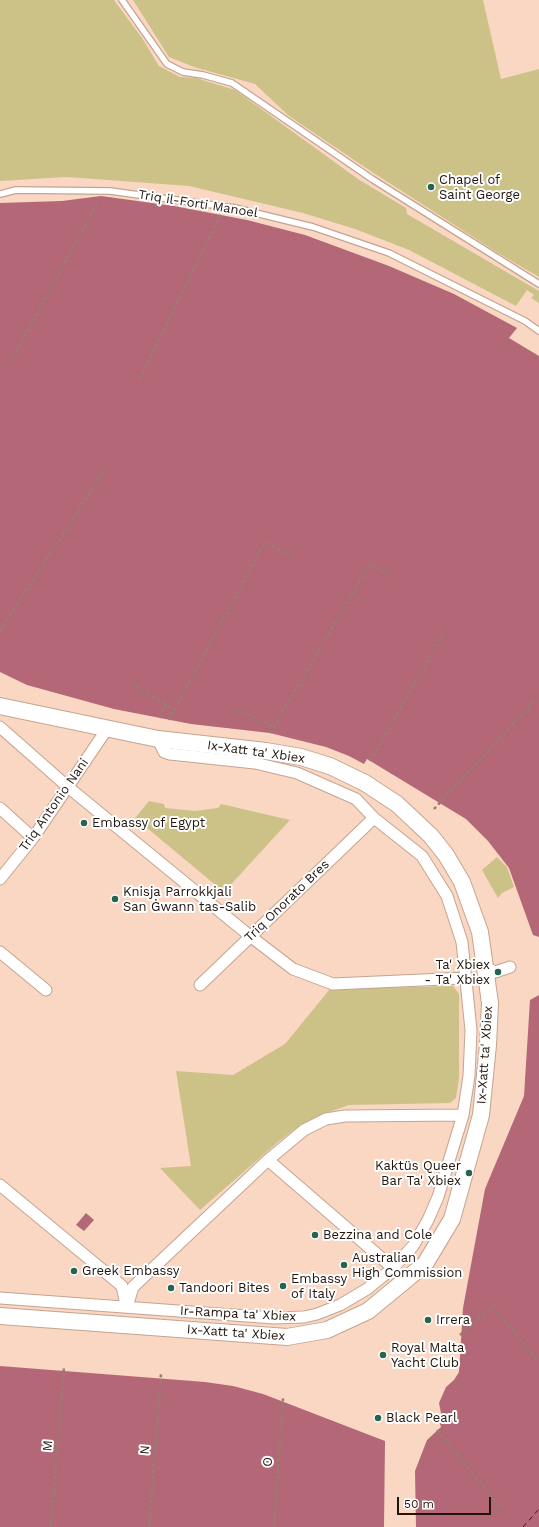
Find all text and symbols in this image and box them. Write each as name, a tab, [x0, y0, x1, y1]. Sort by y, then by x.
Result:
place label: Chapel of Saint George	[439, 172, 520, 203]
marker: Chapel of Saint George	[426, 182, 436, 192]
street label: Triq il-Forti Manoel	[137, 187, 259, 221]
street label: Ix-Xatt ta' Xbiex	[206, 737, 306, 767]
street label: Triq Antonio Nani	[16, 755, 92, 855]
place label: Embassy of Egypt	[92, 815, 205, 831]
marker: Embassy of Egypt	[79, 818, 89, 828]
street label: Triq Onorato Bres	[241, 857, 333, 945]
place label: Knisja Parrokkjali San Ġwann tas-Salib	[123, 884, 256, 915]
marker: Knisja Parrokkjali San Ġwann tas-Salib	[110, 894, 120, 904]
place label: Ta' Xbiex - Ta' Xbiex	[425, 957, 490, 988]
marker: Ta' Xbiex - Ta' Xbiex	[493, 967, 503, 977]
street label: Ix-Xatt ta' Xbiex	[474, 1005, 496, 1105]
place label: Kaktüs Queer Bar Ta' Xbiex	[375, 1158, 461, 1189]
marker: Kaktüs Queer Bar Ta' Xbiex	[464, 1168, 474, 1178]
place label: Bezzina and Cole	[323, 1227, 432, 1243]
marker: Bezzina and Cole	[310, 1230, 320, 1240]
place label: Australian High Commission	[352, 1250, 462, 1281]
marker: Australian High Commission	[339, 1260, 349, 1270]
place label: Greek Embassy	[82, 1263, 180, 1279]
marker: Greek Embassy	[69, 1266, 79, 1276]
place label: Embassy of Italy	[291, 1271, 347, 1302]
place label: Tandoori Bites	[179, 1280, 270, 1296]
marker: Embassy of Italy	[278, 1281, 288, 1291]
marker: Tandoori Bites	[166, 1283, 176, 1293]
street label: Ir-Rampa ta' Xbiex	[179, 1303, 297, 1325]
place label: Irrera	[436, 1312, 470, 1328]
marker: Irrera	[423, 1315, 433, 1325]
street label: Ix-Xatt ta' Xbiex	[186, 1322, 286, 1344]
place label: Royal Malta Yacht Club	[391, 1340, 464, 1371]
marker: Royal Malta Yacht Club	[378, 1350, 388, 1360]
place label: Black Pearl	[386, 1410, 457, 1426]
marker: Black Pearl	[373, 1413, 383, 1423]
street label: M	[40, 1440, 56, 1452]
street label: N	[137, 1445, 153, 1455]
street label: O	[260, 1457, 276, 1467]
scale bar	[399, 1489, 493, 1515]
text: 50 m	[404, 1497, 434, 1511]

